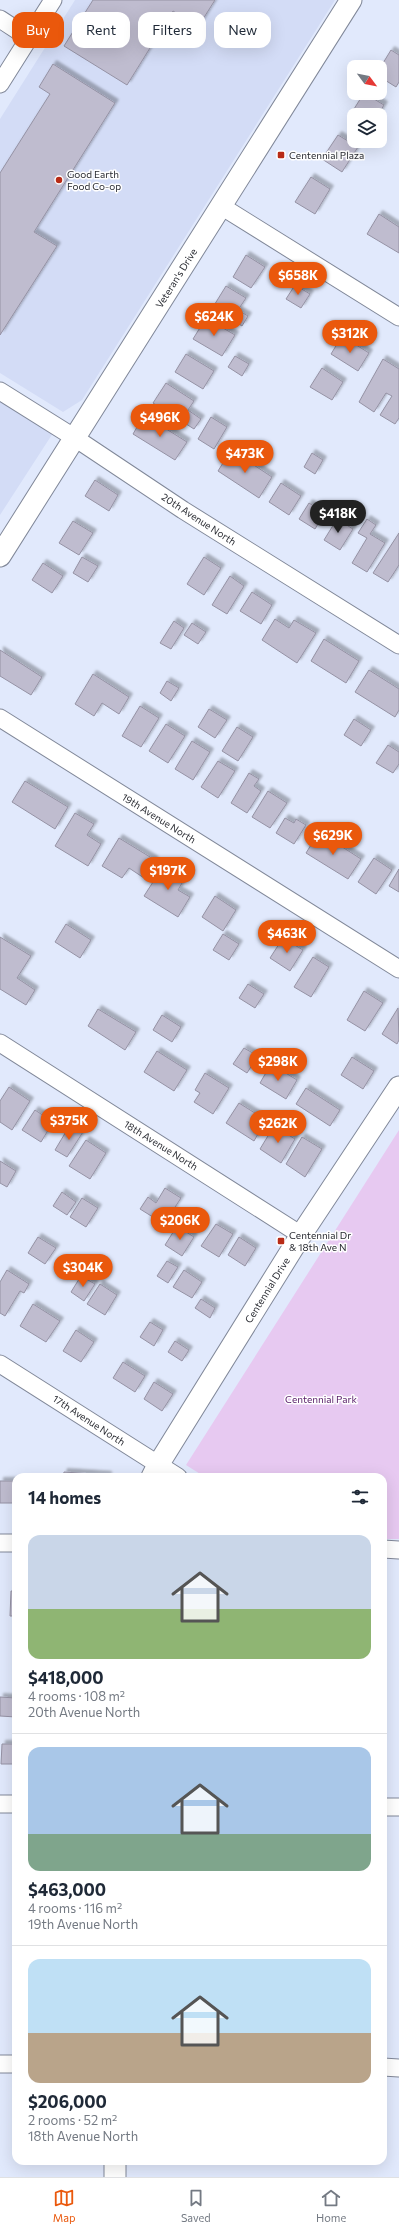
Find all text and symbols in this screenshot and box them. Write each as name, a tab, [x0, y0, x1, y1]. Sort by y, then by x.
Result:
chip: Buy	[12, 12, 64, 48]
chip: Rent	[72, 12, 130, 48]
chip: Filters	[138, 12, 206, 48]
chip: New	[214, 12, 271, 48]
north arrow	[347, 60, 387, 100]
map controls	[347, 60, 387, 148]
button: layers	[347, 108, 387, 148]
place label: Centennial Plaza	[289, 149, 364, 161]
marker: Centennial Plaza	[276, 150, 286, 160]
place label: Good Earth Food Co-op	[67, 168, 121, 192]
marker: Good Earth Food Co-op	[54, 175, 64, 185]
street label: Veteran's Drive	[153, 246, 199, 310]
pin: $658K	[270, 262, 326, 296]
text: $658K	[278, 267, 318, 283]
pin: $624K	[186, 303, 242, 337]
text: $624K	[194, 308, 234, 324]
pin: $312K	[322, 320, 378, 354]
text: $312K	[331, 325, 369, 341]
pin: $496K	[132, 404, 188, 438]
text: $496K	[140, 409, 180, 425]
pin: $473K	[217, 440, 273, 474]
text: $473K	[226, 445, 264, 461]
street label: 20th Avenue North	[160, 490, 238, 548]
pin: $418K	[310, 500, 366, 534]
text: $418K	[319, 505, 357, 521]
street label: 19th Avenue North	[120, 790, 198, 846]
pin: $629K	[305, 822, 361, 856]
text: $629K	[313, 827, 353, 843]
pin: $197K	[140, 857, 196, 891]
text: $197K	[149, 862, 187, 878]
pin: $463K	[259, 920, 315, 954]
text: $463K	[267, 925, 307, 941]
pin: $298K	[250, 1048, 306, 1082]
text: $298K	[258, 1053, 298, 1069]
pin: $375K	[41, 1107, 97, 1141]
pin: $262K	[250, 1110, 306, 1144]
text: $375K	[50, 1112, 88, 1128]
text: $262K	[258, 1115, 298, 1131]
street label: 18th Avenue North	[122, 1117, 200, 1173]
pin: $206K	[152, 1207, 208, 1241]
text: $206K	[160, 1212, 200, 1228]
place label: Centennial Dr & 18th Ave N	[289, 1229, 351, 1253]
marker: Centennial Dr & 18th Ave N	[276, 1236, 286, 1246]
pin: $304K	[55, 1254, 111, 1288]
street label: Centennial Drive	[242, 1255, 292, 1325]
text: $304K	[63, 1259, 103, 1275]
street label: 17th Avenue North	[51, 1392, 127, 1448]
park label: Centennial Park	[285, 1393, 357, 1405]
icon: filters	[349, 1486, 371, 1508]
text: 14 homes	[28, 1487, 101, 1508]
icon: home	[164, 1561, 236, 1633]
text: $418,000	[28, 1667, 104, 1688]
text: 4 rooms · 108 m²	[28, 1688, 125, 1704]
text: 20th Avenue North	[28, 1704, 140, 1720]
icon: home	[164, 1773, 236, 1845]
text: $463,000	[28, 1879, 106, 1900]
text: 4 rooms · 116 m²	[28, 1900, 122, 1916]
text: 19th Avenue North	[28, 1916, 138, 1932]
icon: home	[164, 1985, 236, 2057]
text: $206,000	[28, 2091, 107, 2112]
text: 2 rooms · 52 m²	[28, 2112, 117, 2128]
text: 18th Avenue North	[28, 2128, 138, 2144]
tab: Map	[53, 2187, 75, 2224]
tab: Saved	[181, 2187, 211, 2224]
tab: Home	[316, 2187, 346, 2224]

